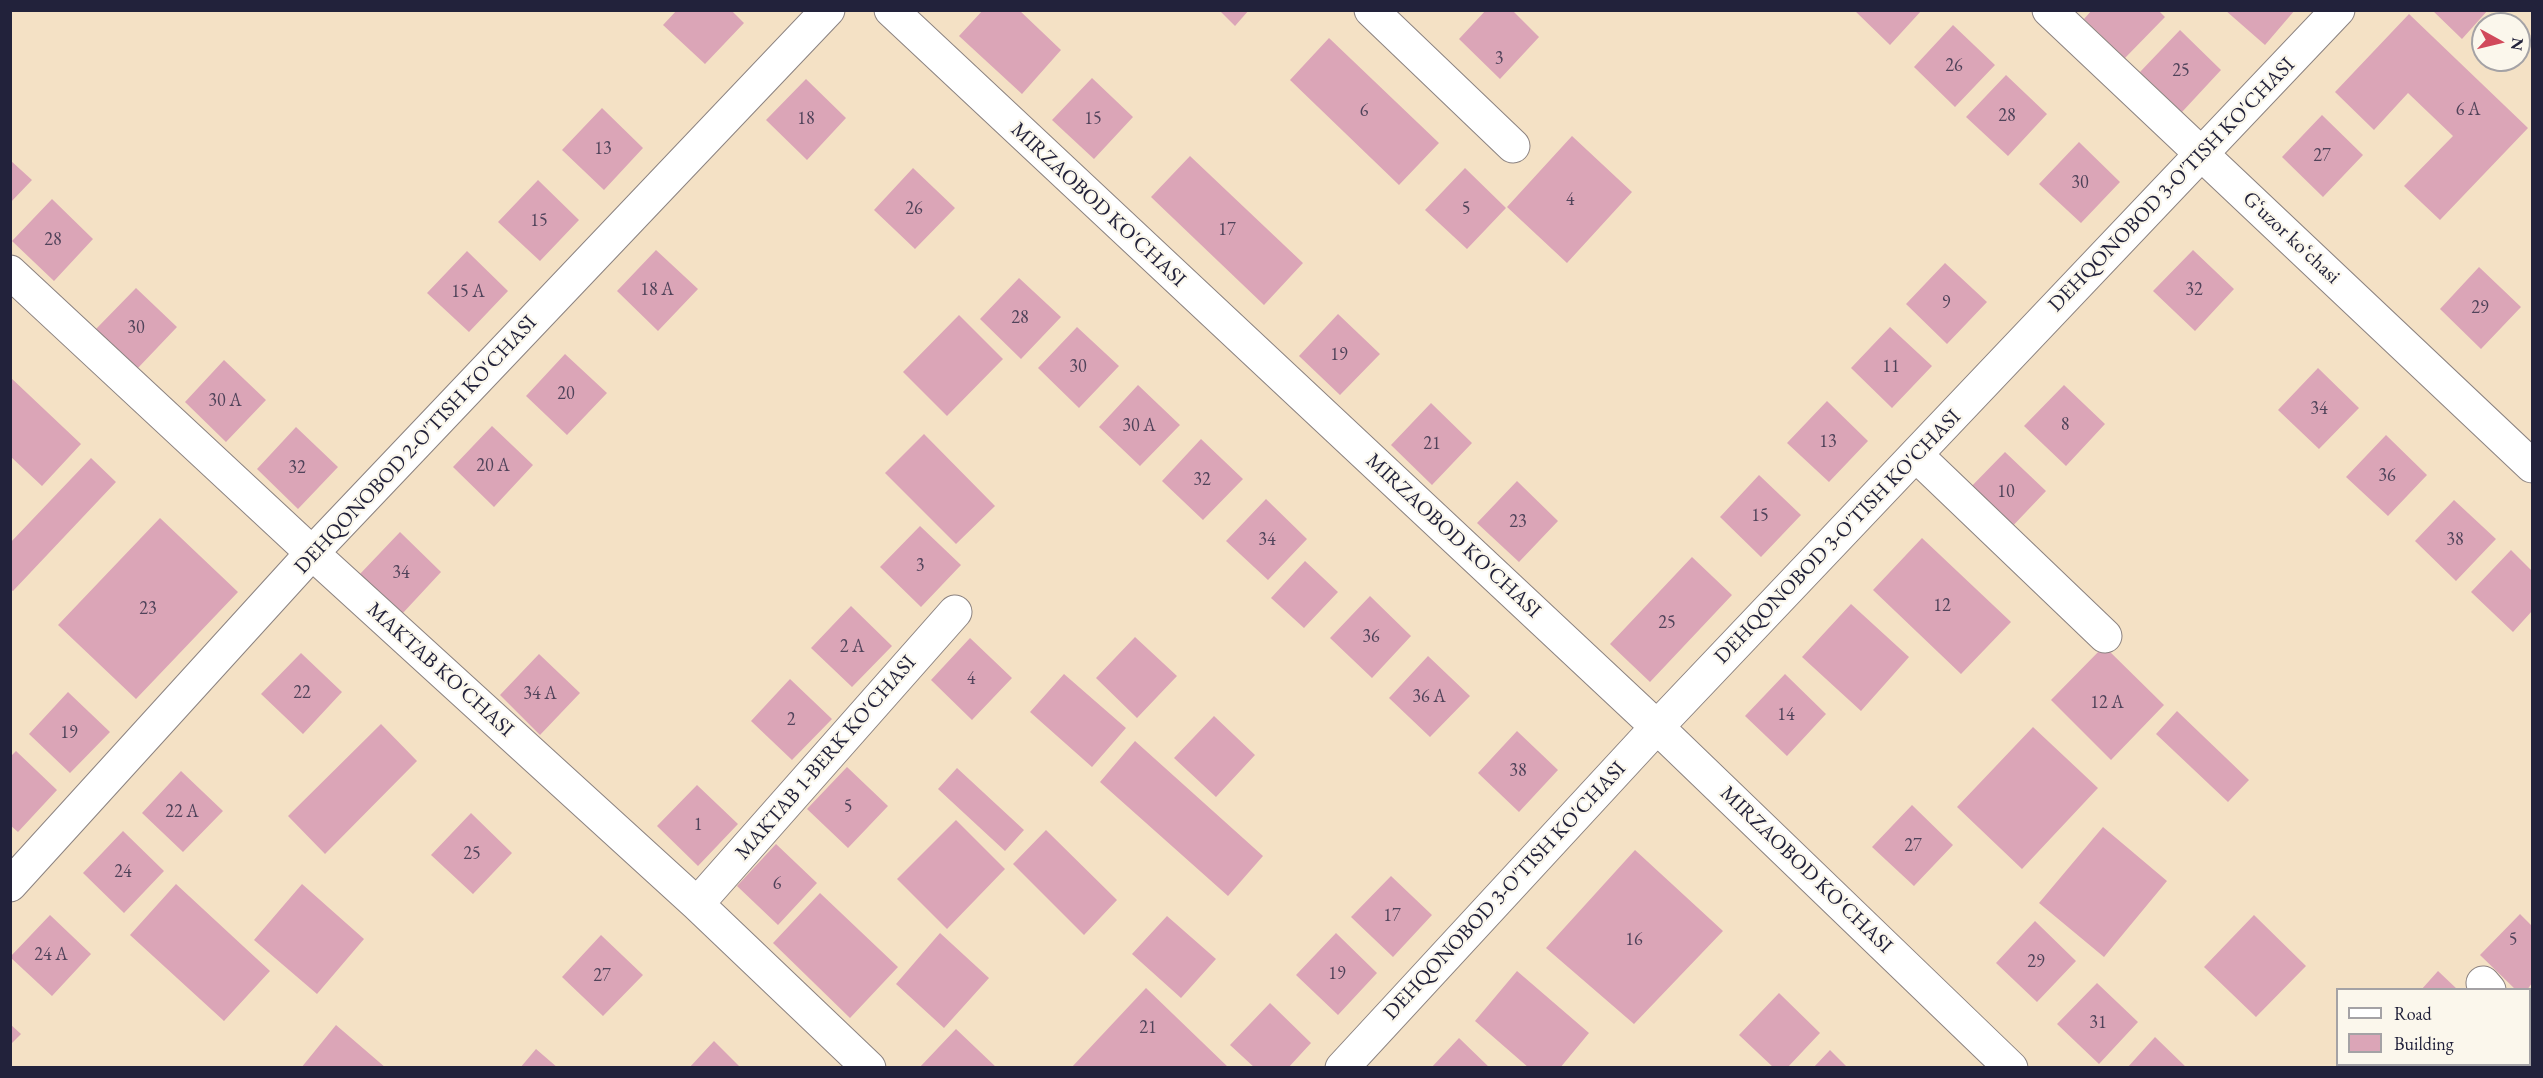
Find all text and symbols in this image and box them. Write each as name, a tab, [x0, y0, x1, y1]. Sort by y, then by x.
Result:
north arrow	[2471, 12, 2531, 72]
text: N	[2506, 36, 2529, 52]
house number: 3	[1495, 48, 1503, 70]
street label: DEHQONOBOD 3-O'TISH KO'CHASI	[2043, 53, 2301, 317]
house number: 26	[1945, 55, 1963, 77]
house number: 25	[2172, 60, 2190, 82]
house number: 6 A	[2456, 99, 2480, 121]
house number: 6	[1360, 100, 1368, 122]
house number: 28	[1998, 105, 2016, 127]
house number: 18	[797, 108, 815, 130]
house number: 15	[1084, 108, 1102, 130]
street label: MIRZAOBOD KO'CHASI	[1005, 117, 1191, 293]
house number: 13	[594, 138, 612, 160]
house number: 27	[2313, 145, 2331, 167]
house number: 30	[2071, 172, 2089, 194]
street label: Gʻuzor koʻchasi	[2237, 186, 2345, 290]
house number: 4	[1566, 189, 1574, 211]
house number: 26	[905, 198, 923, 220]
house number: 5	[1462, 198, 1470, 220]
house number: 15	[530, 210, 548, 232]
house number: 17	[1218, 219, 1236, 241]
house number: 28	[44, 229, 62, 251]
house number: 18 А	[640, 279, 674, 301]
house number: 32	[2185, 279, 2203, 301]
house number: 15 A	[451, 281, 485, 303]
house number: 9	[1942, 292, 1950, 314]
house number: 29	[2471, 297, 2489, 319]
house number: 28	[1011, 307, 1029, 329]
street label: DEHQONOBOD 2-O'TISH KO'CHASI	[290, 311, 542, 579]
house number: 30	[127, 317, 145, 339]
house number: 19	[1330, 344, 1348, 366]
house number: 30	[1069, 356, 1087, 378]
house number: 11	[1882, 356, 1900, 378]
house number: 20	[557, 383, 575, 405]
house number: 30 A	[208, 390, 242, 412]
house number: 34	[2310, 398, 2328, 420]
street label: DEHQONOBOD 3-O'TISH KO'CHASI	[1709, 405, 1967, 669]
house number: 8	[2061, 414, 2069, 436]
house number: 30 А	[1122, 415, 1156, 437]
house number: 13	[1819, 431, 1837, 453]
house number: 21	[1423, 433, 1441, 455]
street label: MIRZAOBOD KO'CHASI	[1360, 448, 1546, 624]
house number: 20 A	[476, 455, 510, 477]
house number: 32	[288, 457, 306, 479]
house number: 36	[2378, 465, 2396, 487]
house number: 32	[1193, 469, 1211, 491]
house number: 10	[1997, 481, 2015, 503]
house number: 15	[1751, 505, 1769, 527]
house number: 23	[1509, 511, 1527, 533]
house number: 34	[1258, 529, 1276, 551]
house number: 38	[2446, 529, 2464, 551]
house number: 3	[916, 555, 924, 577]
house number: 34	[392, 562, 410, 584]
house number: 12	[1933, 595, 1951, 617]
street label: MAKTAB KO'CHASI	[361, 597, 519, 743]
house number: 23	[139, 598, 157, 620]
house number: 25	[1658, 612, 1676, 634]
house number: 36	[1362, 626, 1380, 648]
house number: 2 А	[840, 636, 864, 658]
street label: MAKTAB 1-BERK KO'CHASI	[730, 651, 922, 865]
house number: 4	[967, 668, 975, 690]
house number: 22	[293, 682, 311, 704]
house number: 34 A	[523, 683, 557, 705]
house number: 36 А	[1412, 686, 1446, 708]
house number: 12 A	[2090, 692, 2124, 714]
house number: 14	[1777, 704, 1795, 726]
house number: 2	[787, 709, 795, 731]
house number: 19	[60, 722, 78, 744]
street label: DEHQONOBOD 3-O'TISH KO'CHASI	[1379, 757, 1631, 1025]
house number: 38	[1509, 760, 1527, 782]
street label: MIRZAOBOD KO'CHASI	[1715, 781, 1897, 959]
house number: 5	[844, 796, 852, 818]
house number: 22 A	[165, 801, 199, 823]
house number: 1	[694, 814, 702, 836]
house number: 27	[1904, 835, 1922, 857]
house number: 25	[463, 843, 481, 865]
house number: 24	[114, 861, 132, 883]
house number: 6	[773, 873, 781, 895]
house number: 17	[1383, 905, 1401, 927]
house number: 16	[1625, 929, 1643, 951]
house number: 5	[2509, 929, 2517, 951]
house number: 24 A	[34, 944, 68, 966]
house number: 29	[2027, 951, 2045, 973]
house number: 19	[1328, 963, 1346, 985]
house number: 27	[593, 965, 611, 987]
legend	[2336, 988, 2531, 1066]
text: Road	[2394, 1002, 2432, 1025]
house number: 31	[2089, 1012, 2107, 1034]
house number: 21	[1139, 1017, 1157, 1039]
text: Building	[2394, 1032, 2454, 1055]

